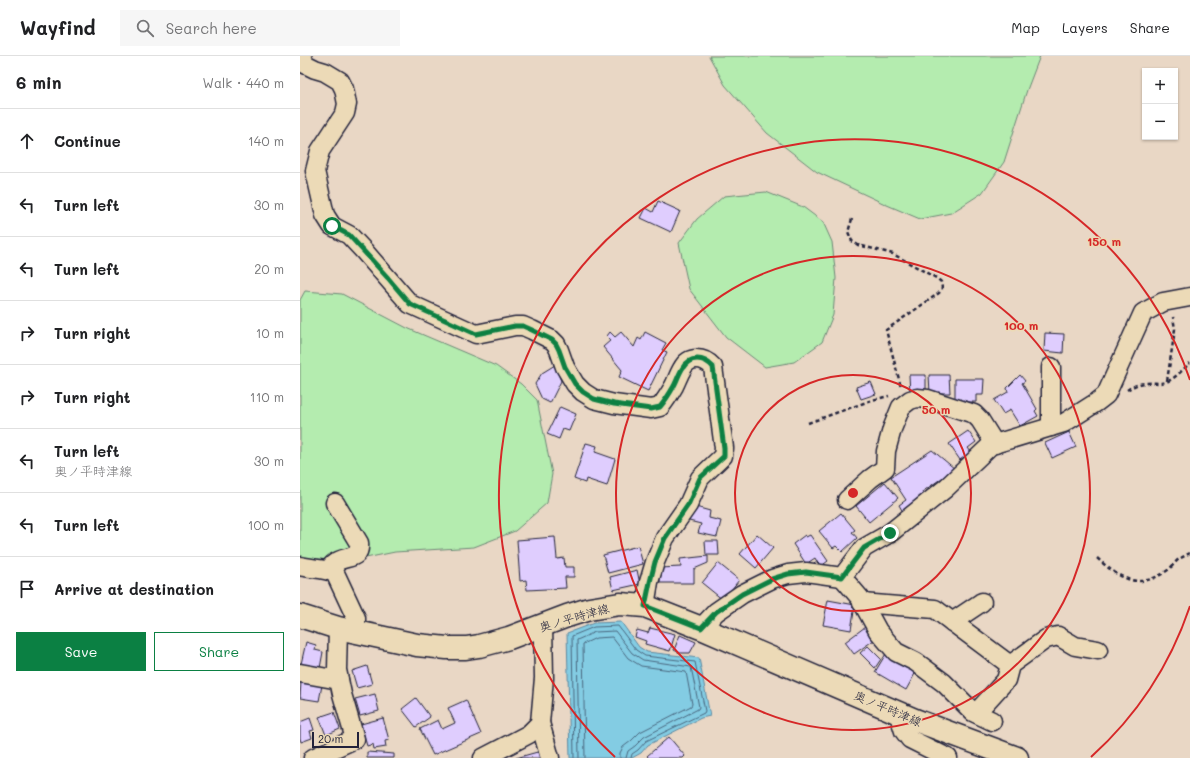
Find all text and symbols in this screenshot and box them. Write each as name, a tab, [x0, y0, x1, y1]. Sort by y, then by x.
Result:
search box	[120, 10, 400, 46]
text: Wayfind	[20, 15, 96, 40]
icon: search	[134, 17, 156, 39]
text: Search here	[166, 18, 257, 38]
text: Map	[1011, 18, 1040, 37]
text: Layers	[1062, 18, 1108, 37]
text: Share	[1130, 18, 1170, 37]
map controls	[1142, 68, 1178, 140]
button: +	[1142, 68, 1178, 104]
text: 6 min	[16, 71, 61, 93]
text: Walk · 440 m	[203, 74, 284, 91]
button: −	[1142, 104, 1178, 140]
icon: ahead	[16, 130, 38, 152]
text: Continue	[54, 131, 121, 151]
text: 140 m	[248, 132, 284, 149]
icon: left	[16, 194, 38, 216]
text: Turn left	[54, 195, 119, 215]
text: 30 m	[254, 196, 284, 213]
route start	[323, 217, 341, 235]
text: 150 m	[1087, 233, 1121, 249]
icon: left	[16, 258, 38, 280]
text: Turn left	[54, 259, 119, 279]
text: 20 m	[254, 260, 284, 277]
text: 100 m	[1004, 317, 1038, 333]
icon: right	[16, 322, 38, 344]
text: Turn right	[54, 323, 131, 343]
text: 10 m	[256, 324, 284, 341]
icon: right	[16, 386, 38, 408]
text: Turn right	[54, 387, 131, 407]
text: 110 m	[250, 388, 284, 405]
text: 50 m	[922, 401, 950, 417]
text: Turn left	[54, 441, 119, 461]
icon: left	[16, 450, 38, 472]
text: 30 m	[254, 452, 284, 469]
text: 奥ノ平時津線	[54, 462, 132, 479]
centre of rings	[846, 486, 860, 500]
icon: left	[16, 514, 38, 536]
text: Turn left	[54, 515, 119, 535]
text: 100 m	[248, 516, 284, 533]
route end	[881, 524, 899, 542]
icon: arrive	[16, 578, 38, 600]
text: Arrive at destination	[54, 579, 214, 599]
street label: 奥ノ平時津線	[537, 599, 611, 635]
button: Save	[16, 632, 146, 671]
button: Share	[154, 632, 284, 671]
street label: 奥ノ平時津線	[852, 687, 924, 729]
scale bar	[312, 730, 359, 749]
text: 20 m	[318, 731, 343, 746]

